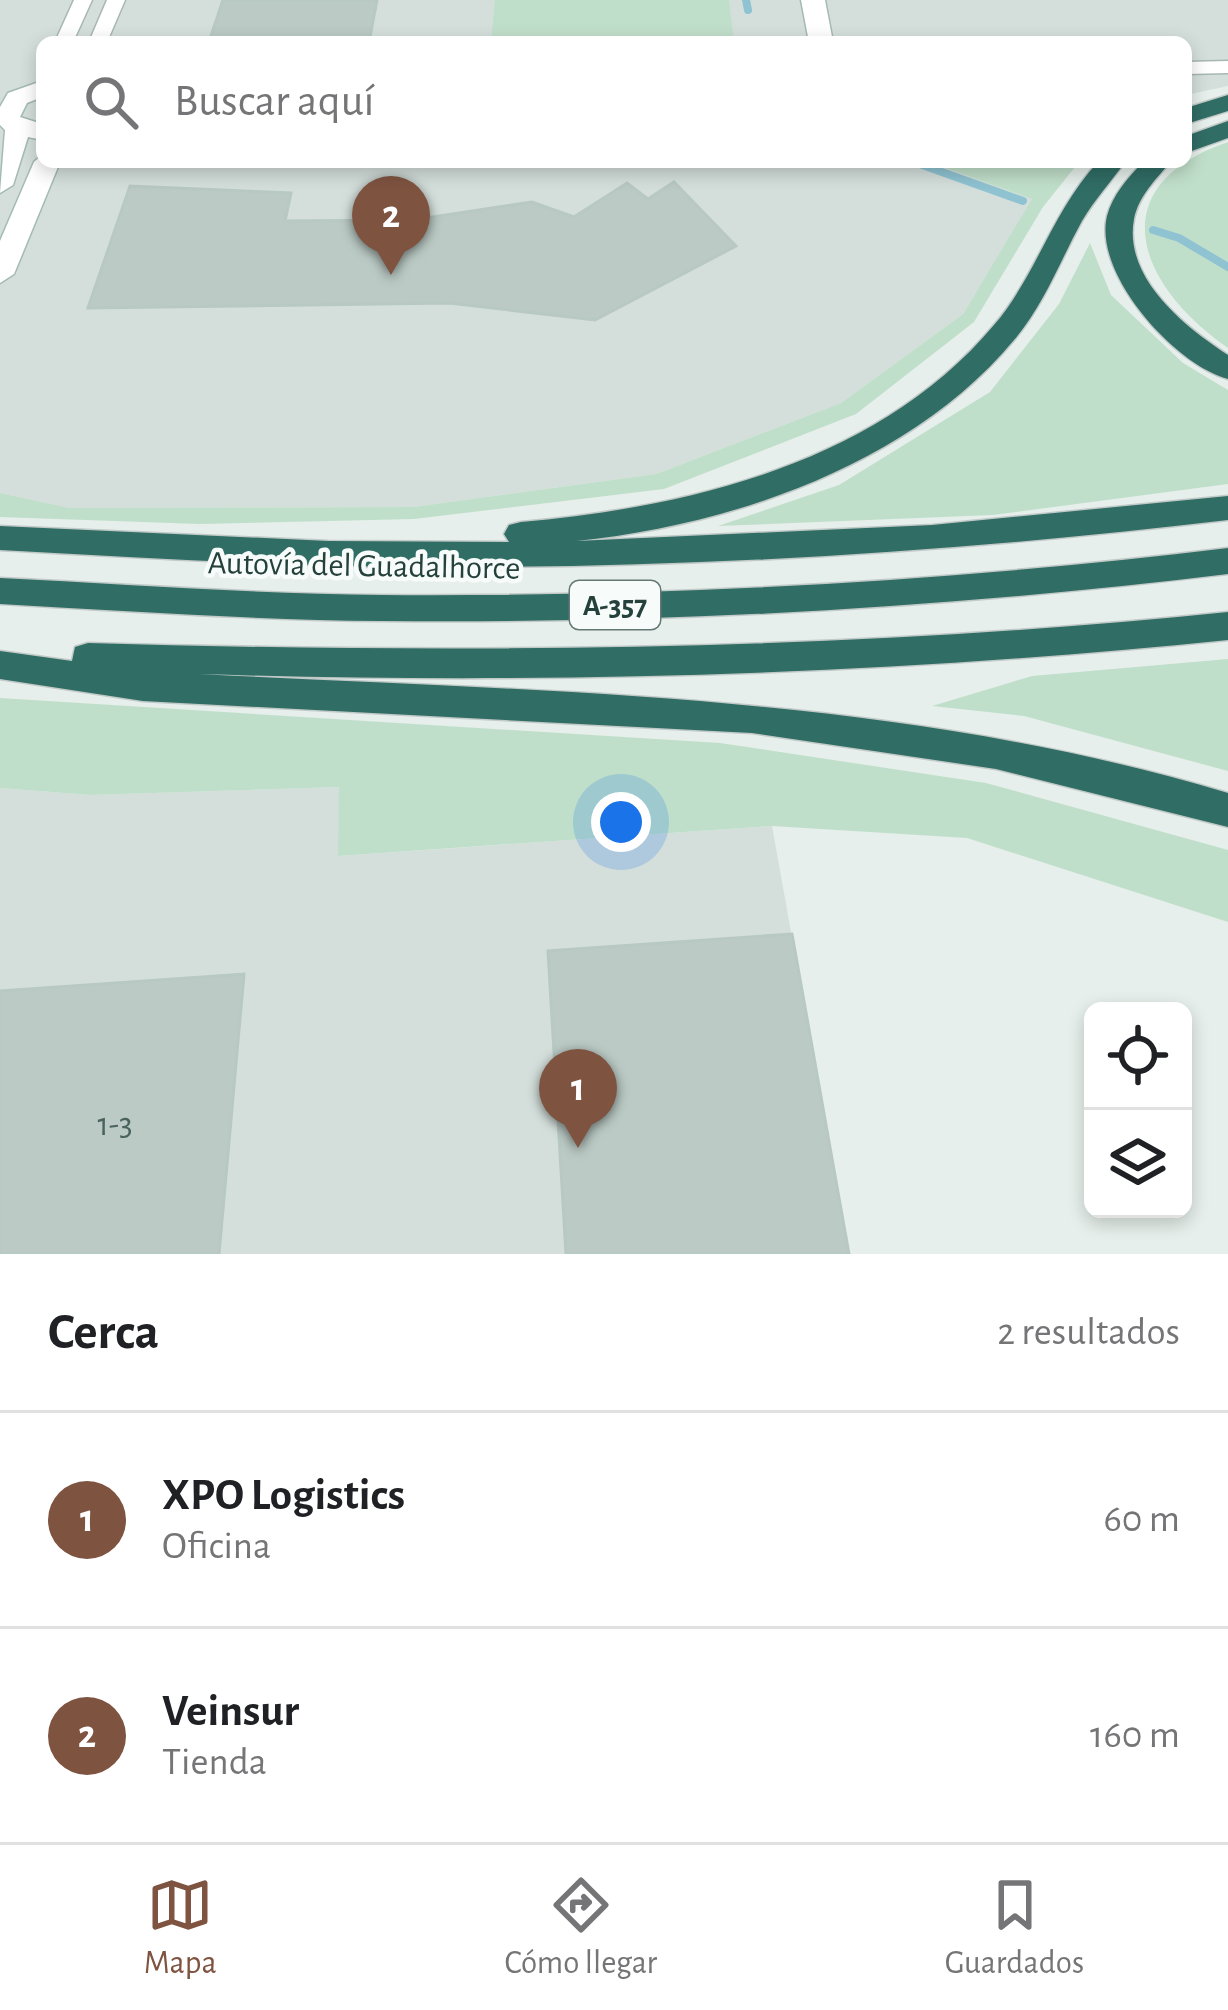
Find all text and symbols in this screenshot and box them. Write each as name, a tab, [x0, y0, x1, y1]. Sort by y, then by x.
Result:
search box	[36, 36, 1192, 168]
icon: search	[78, 69, 144, 135]
text: Buscar aquí	[174, 79, 374, 124]
pin: 2	[352, 176, 430, 275]
street label: Autovía del Guadalhorce	[207, 547, 521, 586]
road number: A-357	[570, 581, 660, 629]
your location	[591, 792, 651, 852]
map controls	[1084, 1002, 1192, 1218]
button: locate	[1084, 1002, 1192, 1110]
pin: 1	[539, 1049, 617, 1148]
house number: 1-3	[97, 1109, 133, 1142]
button: layers	[1084, 1110, 1192, 1218]
text: Cerca	[48, 1307, 159, 1358]
text: 2 resultados	[997, 1313, 1180, 1352]
text: XPO Logistics	[162, 1473, 405, 1518]
text: 1	[80, 1500, 94, 1539]
text: 60 m	[1103, 1500, 1180, 1539]
text: Oficina	[162, 1527, 271, 1566]
text: Veinsur	[162, 1689, 299, 1734]
text: 2	[78, 1716, 96, 1755]
text: 160 m	[1090, 1716, 1180, 1755]
text: Tienda	[162, 1743, 267, 1782]
tab: Mapa	[144, 1872, 217, 1984]
tab: Cómo llegar	[504, 1872, 657, 1984]
tab: Guardados	[945, 1872, 1084, 1984]

